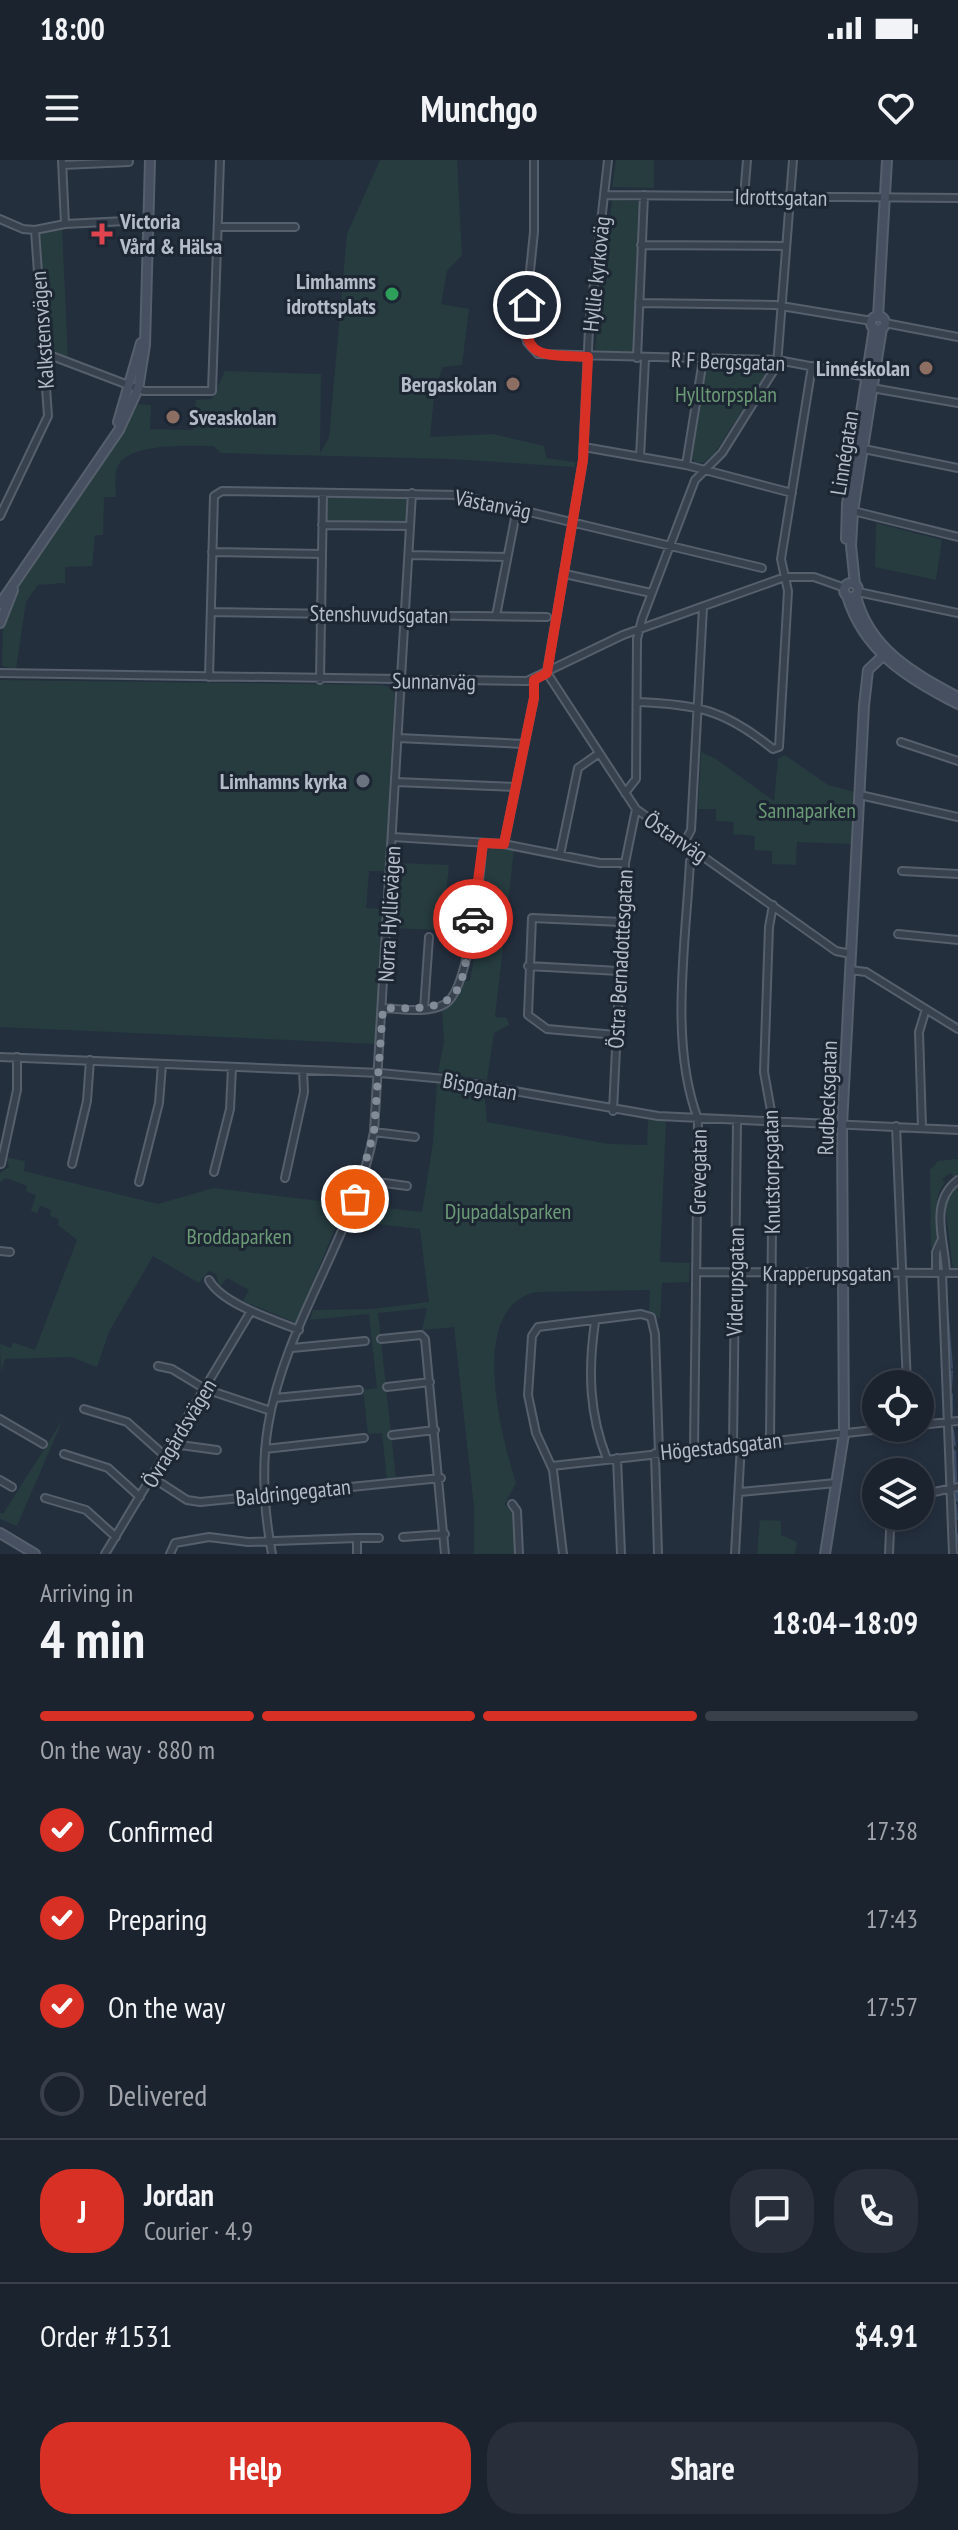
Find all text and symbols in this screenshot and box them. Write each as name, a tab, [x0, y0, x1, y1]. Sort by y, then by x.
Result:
text: 18:00	[40, 9, 105, 48]
text: Munchgo	[421, 85, 537, 132]
icon: menu	[40, 86, 84, 130]
icon: heart	[874, 86, 918, 130]
street label: Idrottsgatan	[734, 182, 828, 212]
place label: Victoria Vård & Hälsa	[119, 207, 222, 260]
street label: Hyllie kyrkoväg	[576, 215, 616, 333]
marker: Victoria Vård & Hälsa	[91, 223, 113, 245]
place label: Limhamns idrottsplats	[286, 267, 376, 320]
street label: Kalkstensvägen	[24, 270, 60, 390]
pin	[493, 271, 561, 339]
icon: home	[505, 283, 549, 327]
marker: Limhamns idrottsplats	[383, 285, 401, 303]
street label: R F Bergsgatan	[670, 345, 786, 377]
place label: Linnéskolan	[816, 354, 910, 382]
marker: Linnéskolan	[917, 359, 935, 377]
place label: Bergaskolan	[401, 370, 497, 398]
marker: Bergaskolan	[504, 375, 522, 393]
park label: Hylltorpsplan	[675, 380, 777, 408]
place label: Sveaskolan	[189, 403, 277, 431]
marker: Sveaskolan	[164, 408, 182, 426]
street label: Linnégatan	[824, 409, 864, 497]
street label: Västanväg	[452, 483, 533, 525]
street label: Stenshuvudsgatan	[309, 599, 449, 629]
street label: Sunnanväg	[392, 666, 476, 696]
place label: Limhamns kyrka	[220, 767, 347, 795]
marker: Limhamns kyrka	[354, 772, 372, 790]
park label: Sannaparken	[758, 796, 856, 824]
street label: Östanväg	[639, 806, 713, 868]
street label: Norra Hyllievägen	[371, 845, 407, 983]
street label: Östra Bernadottesgatan	[601, 869, 639, 1049]
courier	[433, 879, 513, 959]
icon: car	[451, 897, 495, 941]
street label: Rudbecksgatan	[811, 1040, 843, 1156]
street label: Bispgatan	[441, 1066, 519, 1106]
street label: Knutstorpsgatan	[756, 1110, 786, 1234]
street label: Grevegatan	[683, 1129, 713, 1215]
pin	[321, 1165, 389, 1233]
icon: bag	[333, 1177, 377, 1221]
park label: Djupadalsparken	[445, 1197, 571, 1225]
park label: Broddaparken	[186, 1222, 292, 1250]
street label: Viderupsgatan	[720, 1227, 750, 1338]
street label: Krapperupsgatan	[763, 1259, 891, 1287]
map controls	[862, 1370, 934, 1530]
button: locate	[862, 1370, 934, 1442]
street label: Övragårdsvägen	[136, 1373, 222, 1493]
street label: Högestadsgatan	[659, 1426, 783, 1466]
button: layers	[862, 1458, 934, 1530]
street label: Baldringegatan	[234, 1472, 352, 1512]
text: Arriving in	[40, 1576, 133, 1609]
text: 18:04–18:09	[772, 1603, 918, 1642]
text: 4 min	[40, 1605, 145, 1672]
text: On the way · 880 m	[40, 1733, 215, 1766]
icon: check	[40, 1808, 84, 1852]
text: Confirmed	[108, 1811, 213, 1850]
text: 17:38	[866, 1814, 918, 1847]
icon: check	[40, 1896, 84, 1940]
text: Preparing	[108, 1899, 207, 1938]
text: 17:43	[866, 1902, 918, 1935]
icon: check	[40, 1984, 84, 2028]
text: On the way	[108, 1987, 225, 2026]
text: 17:57	[866, 1990, 918, 2023]
text: Delivered	[108, 2075, 207, 2114]
button: chat	[730, 2169, 814, 2253]
button: phone	[834, 2169, 918, 2253]
text: Jordan	[144, 2175, 214, 2214]
text: J	[78, 2192, 86, 2231]
text: Courier · 4.9	[144, 2214, 253, 2247]
text: Order #1531	[40, 2316, 172, 2355]
text: $4.91	[854, 2316, 918, 2355]
button: Help	[40, 2422, 471, 2514]
button: Share	[487, 2422, 918, 2514]

